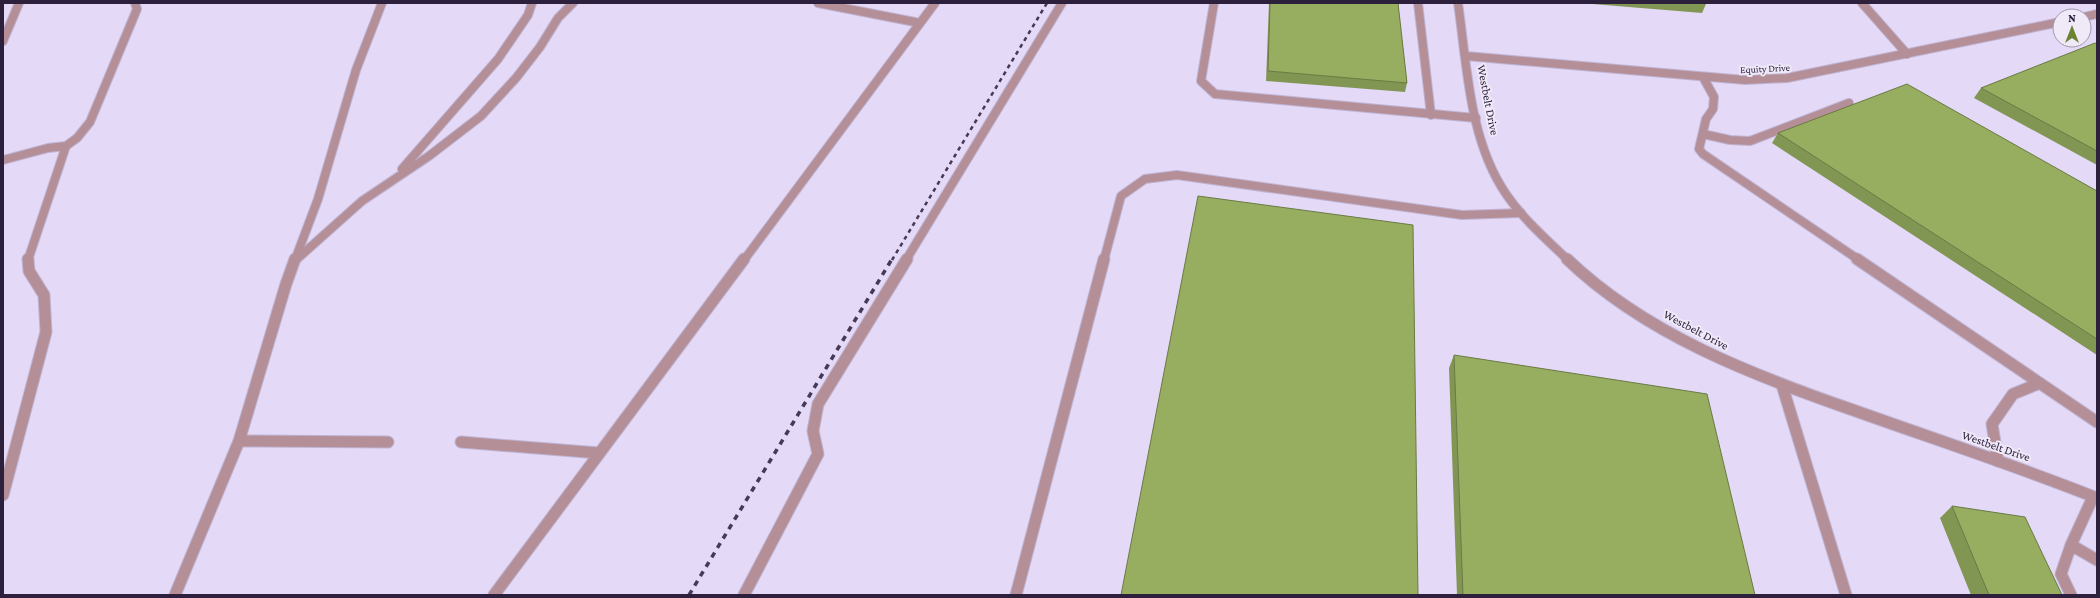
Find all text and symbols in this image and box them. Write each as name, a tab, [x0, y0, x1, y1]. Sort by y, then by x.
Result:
north arrow	[2052, 8, 2092, 48]
text: N	[2068, 12, 2076, 24]
street label: Equity Drive	[1740, 62, 1791, 75]
street label: Westbelt Drive	[1474, 64, 1502, 136]
street label: Westbelt Drive	[1661, 307, 1731, 353]
street label: Westbelt Drive	[1960, 428, 2032, 464]

